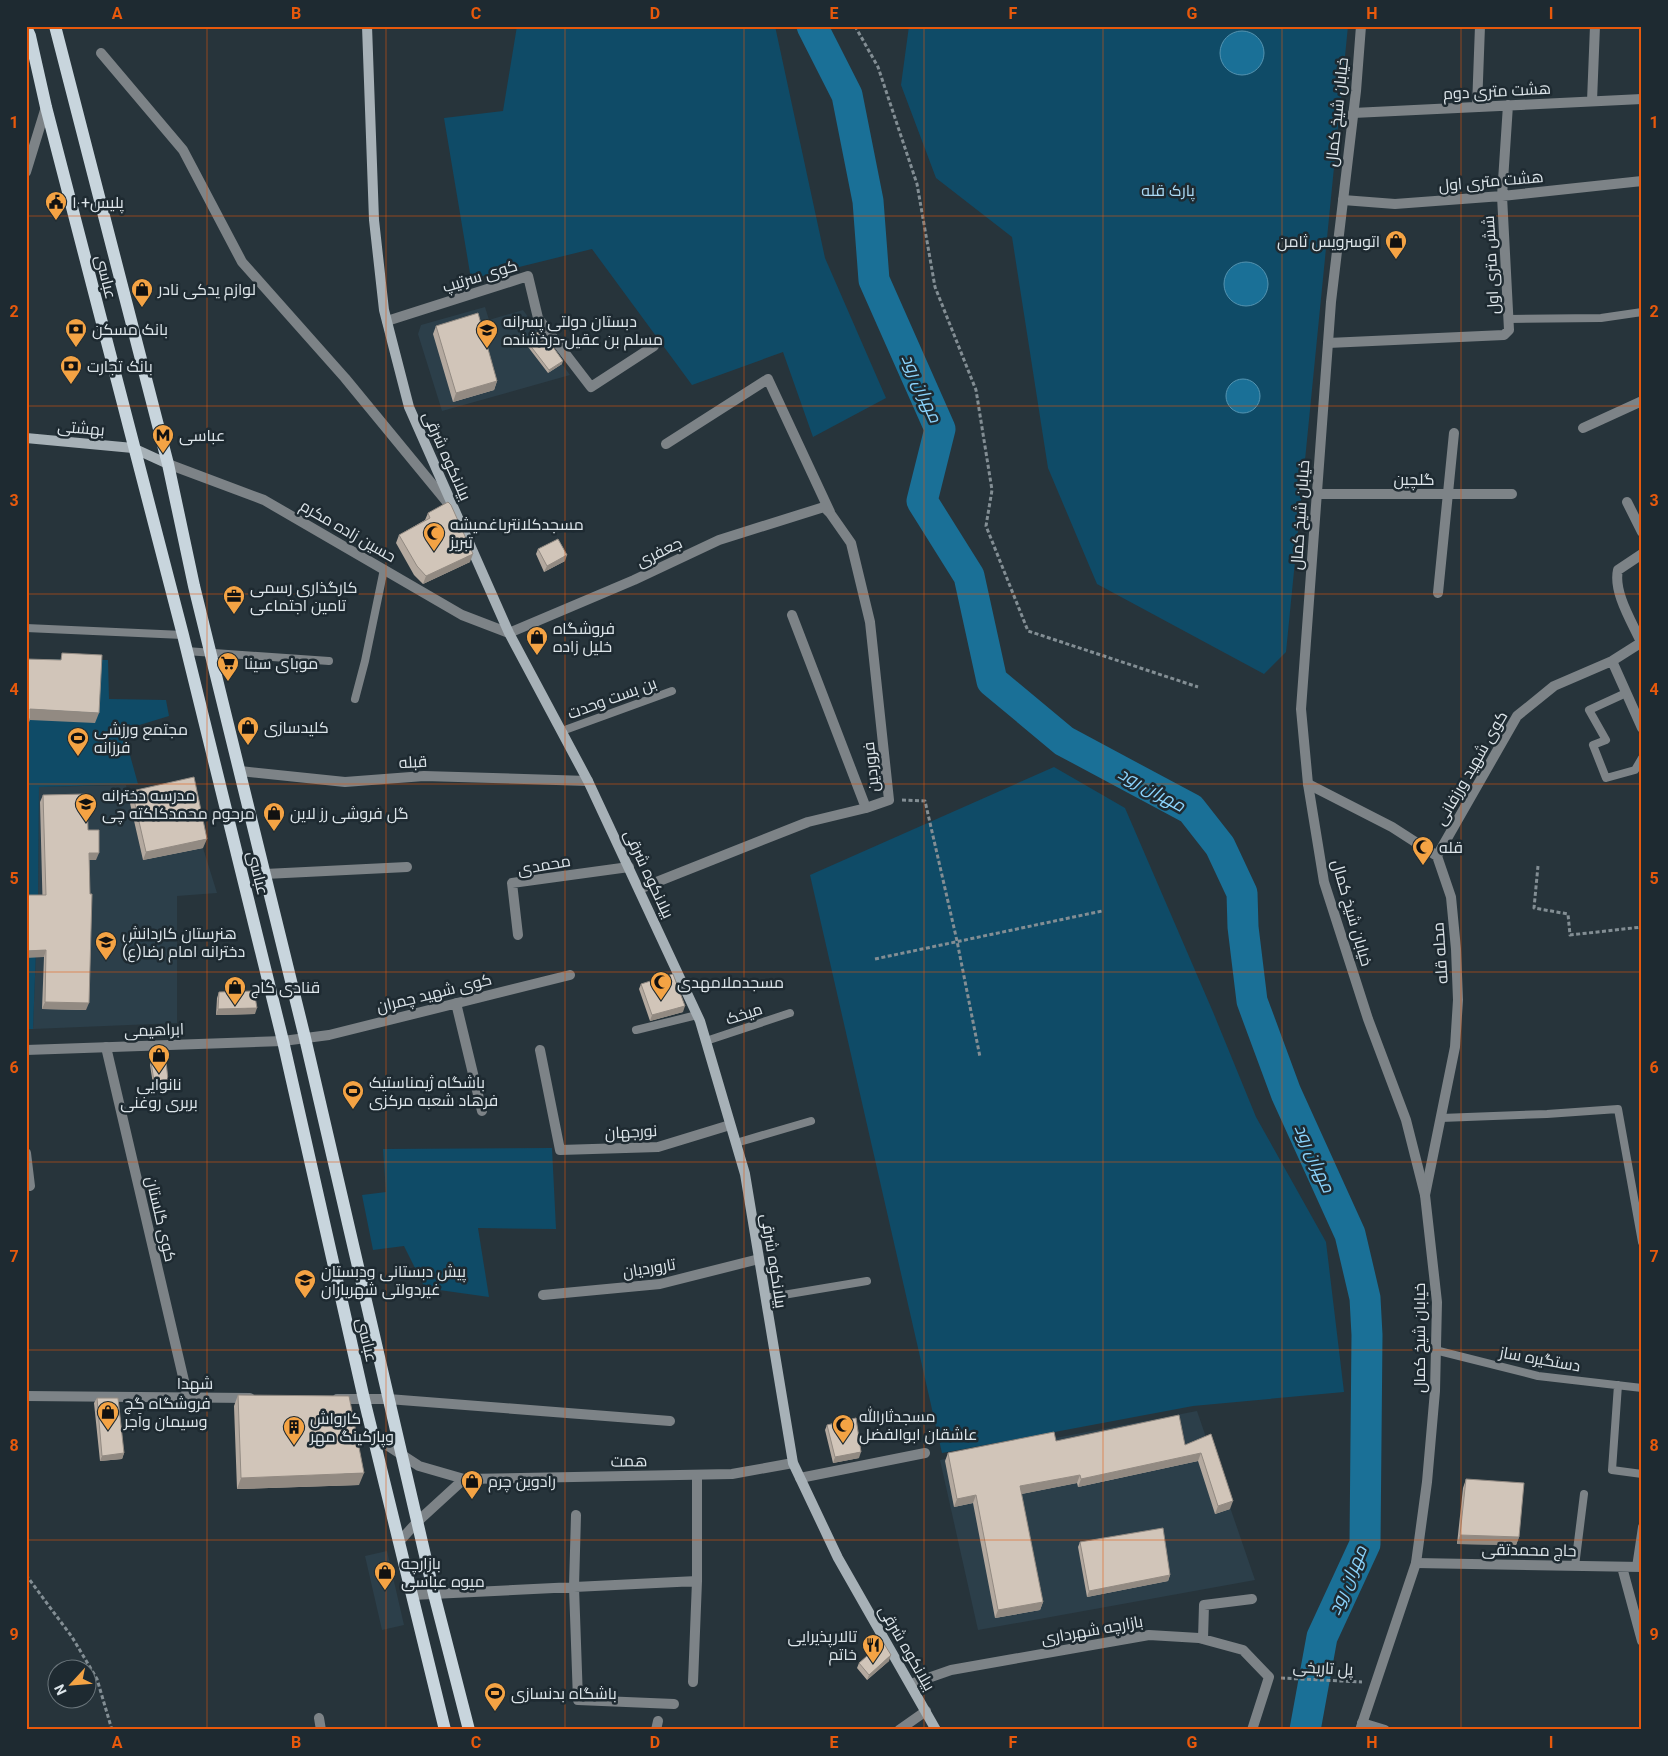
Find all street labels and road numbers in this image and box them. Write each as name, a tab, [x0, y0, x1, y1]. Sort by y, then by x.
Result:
street label: خیابان شیخ کمال	[1322, 56, 1354, 168]
street label: هشت متری دوم	[1443, 79, 1552, 105]
street label: هشت متری اول	[1438, 167, 1544, 196]
street label: شش متری اول	[1479, 215, 1504, 315]
street label: عباسى	[90, 253, 121, 301]
street label: کوی سرتیپ	[440, 256, 520, 298]
street label: بیلانکوه شرقی	[418, 409, 475, 504]
street label: بهشتی	[56, 416, 105, 441]
street label: خیابان شیخ کمال	[1287, 459, 1315, 571]
street label: گلچین	[1393, 470, 1435, 491]
street label: حسین زاده مکرم	[296, 496, 399, 568]
street label: جعفری	[633, 533, 685, 572]
street label: بن بست وحدت	[565, 673, 659, 724]
street label: کوی شهید ورزفانی	[1431, 708, 1512, 829]
street label: فروردین	[859, 741, 884, 793]
street label: قبله	[398, 752, 428, 772]
street label: بیلانکوه شرقی	[619, 827, 678, 922]
street label: عباسى	[242, 849, 273, 897]
street label: محمدی	[516, 851, 572, 880]
street label: خیابان شیخ کمال	[1326, 857, 1376, 969]
street label: محله قله	[1428, 921, 1452, 985]
street label: کوی شهید چمران	[374, 970, 494, 1018]
street label: میخک	[723, 999, 765, 1029]
street label: ابراهیمی	[124, 1019, 184, 1042]
street label: نورجهان	[604, 1121, 658, 1144]
street label: کوی گلستان	[141, 1174, 180, 1264]
street label: بیلانکوه شرقی	[756, 1212, 791, 1310]
street label: تاروردیان	[621, 1254, 678, 1283]
street label: خیابان شیخ کمال	[1410, 1283, 1431, 1393]
street label: عباسى	[352, 1316, 381, 1364]
street label: دستگیره ساز	[1497, 1342, 1582, 1375]
street label: شهدا	[177, 1374, 213, 1394]
street label: همت	[611, 1451, 647, 1471]
street label: حاج محمدتقی	[1481, 1540, 1577, 1562]
street label: بیلانکوه شرقی	[874, 1602, 939, 1695]
street label: بازارچه شهرداری	[1040, 1612, 1145, 1650]
street label: پل تاریخی	[1292, 1657, 1355, 1681]

